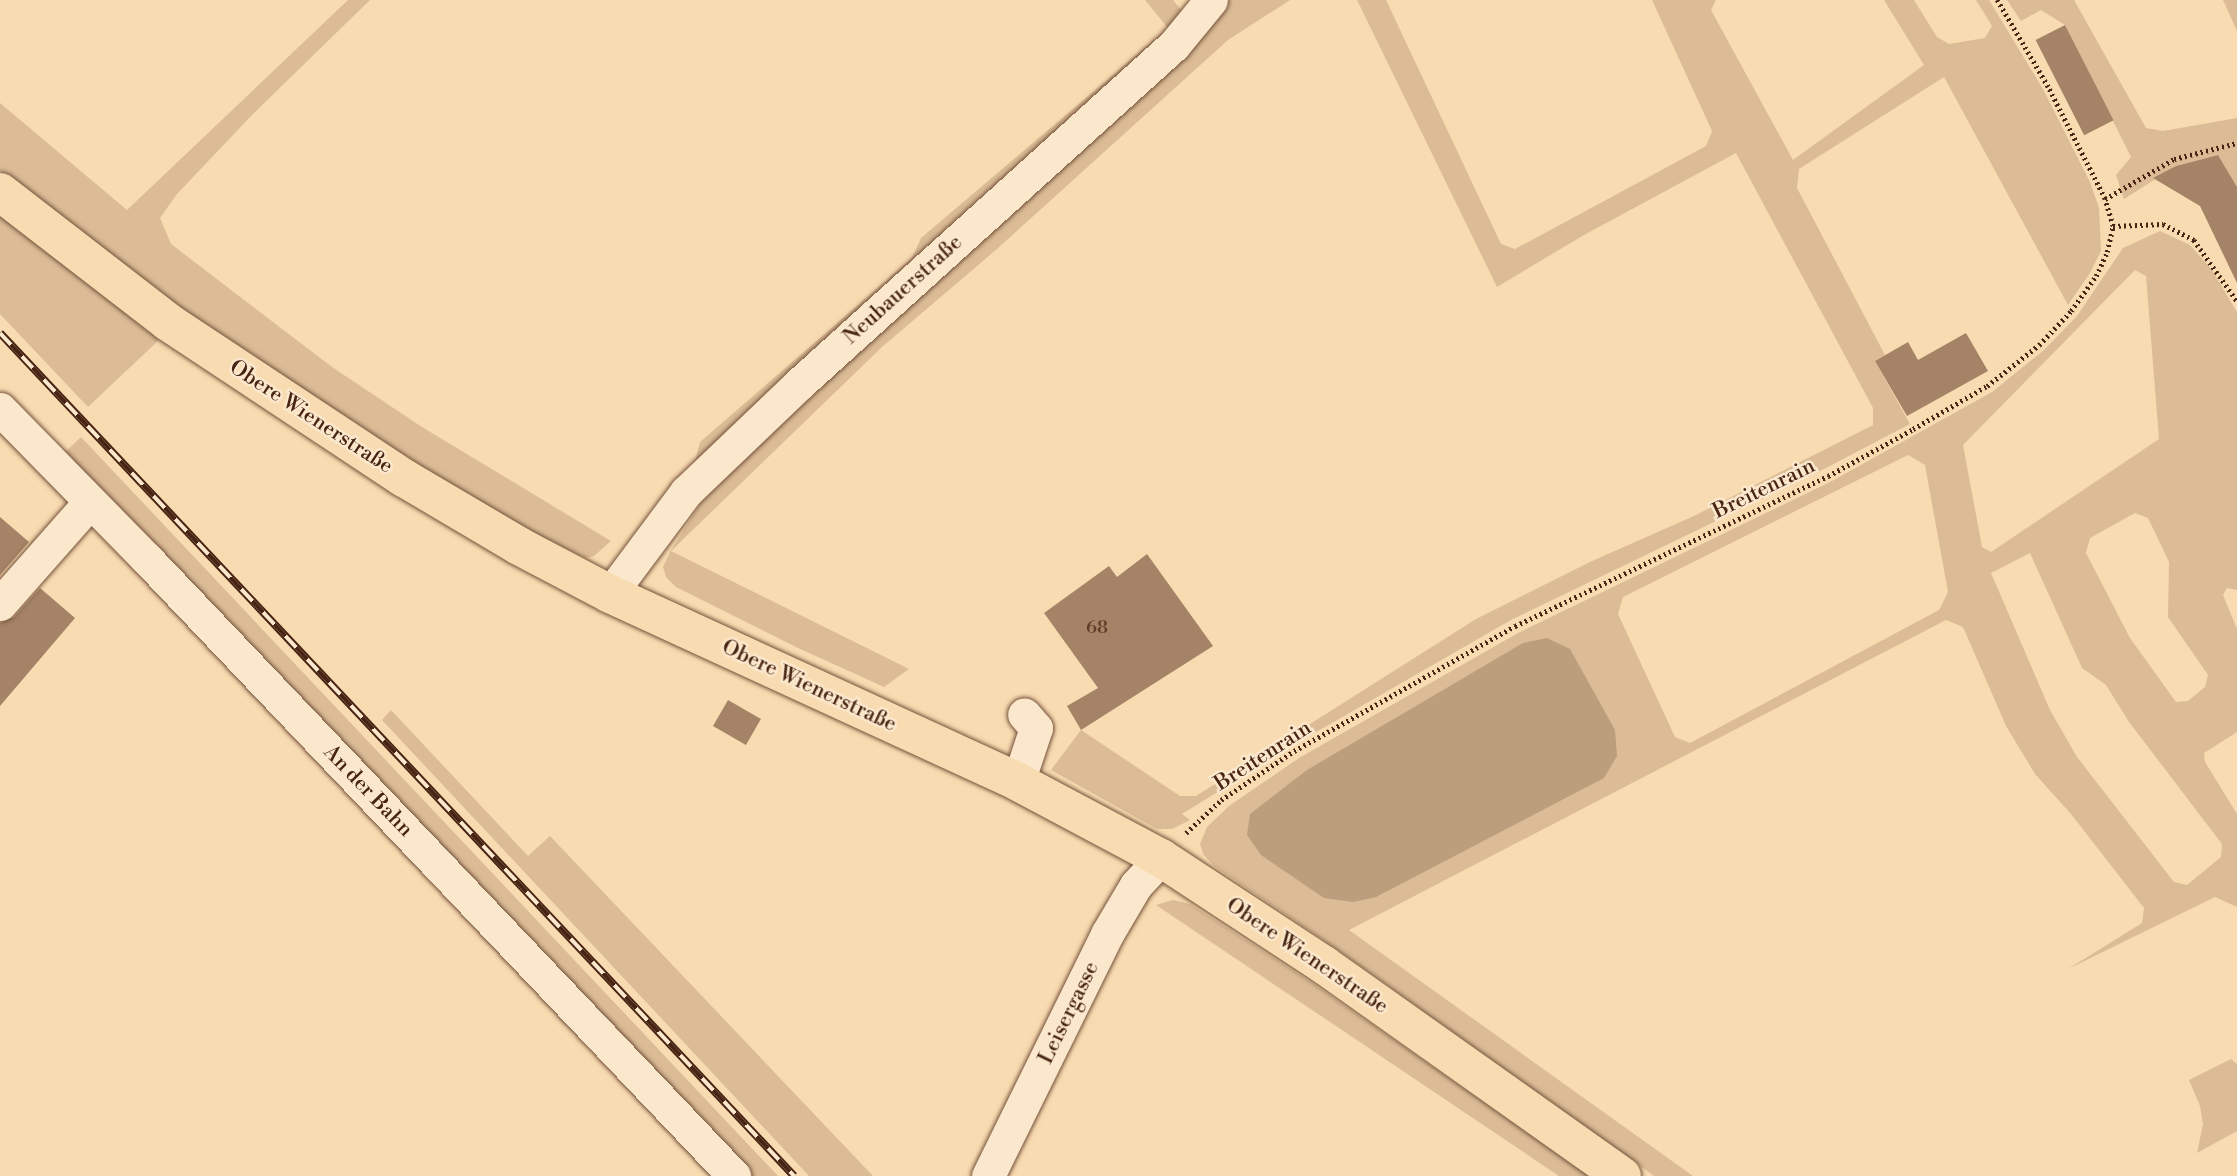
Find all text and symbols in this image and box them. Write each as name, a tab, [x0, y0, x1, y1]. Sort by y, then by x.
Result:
street label: Neubauerstraße	[838, 230, 968, 350]
street label: Obere Wienerstraße	[225, 355, 397, 479]
street label: Breitenrain	[1709, 453, 1819, 525]
house number: 68	[1086, 617, 1108, 639]
street label: Obere Wienerstraße	[718, 635, 900, 737]
street label: Breitenrain	[1210, 715, 1316, 797]
street label: An der Bahn	[318, 740, 418, 842]
street label: Obere Wienerstraße	[1221, 893, 1393, 1019]
street label: Leisergasse	[1033, 958, 1105, 1068]

